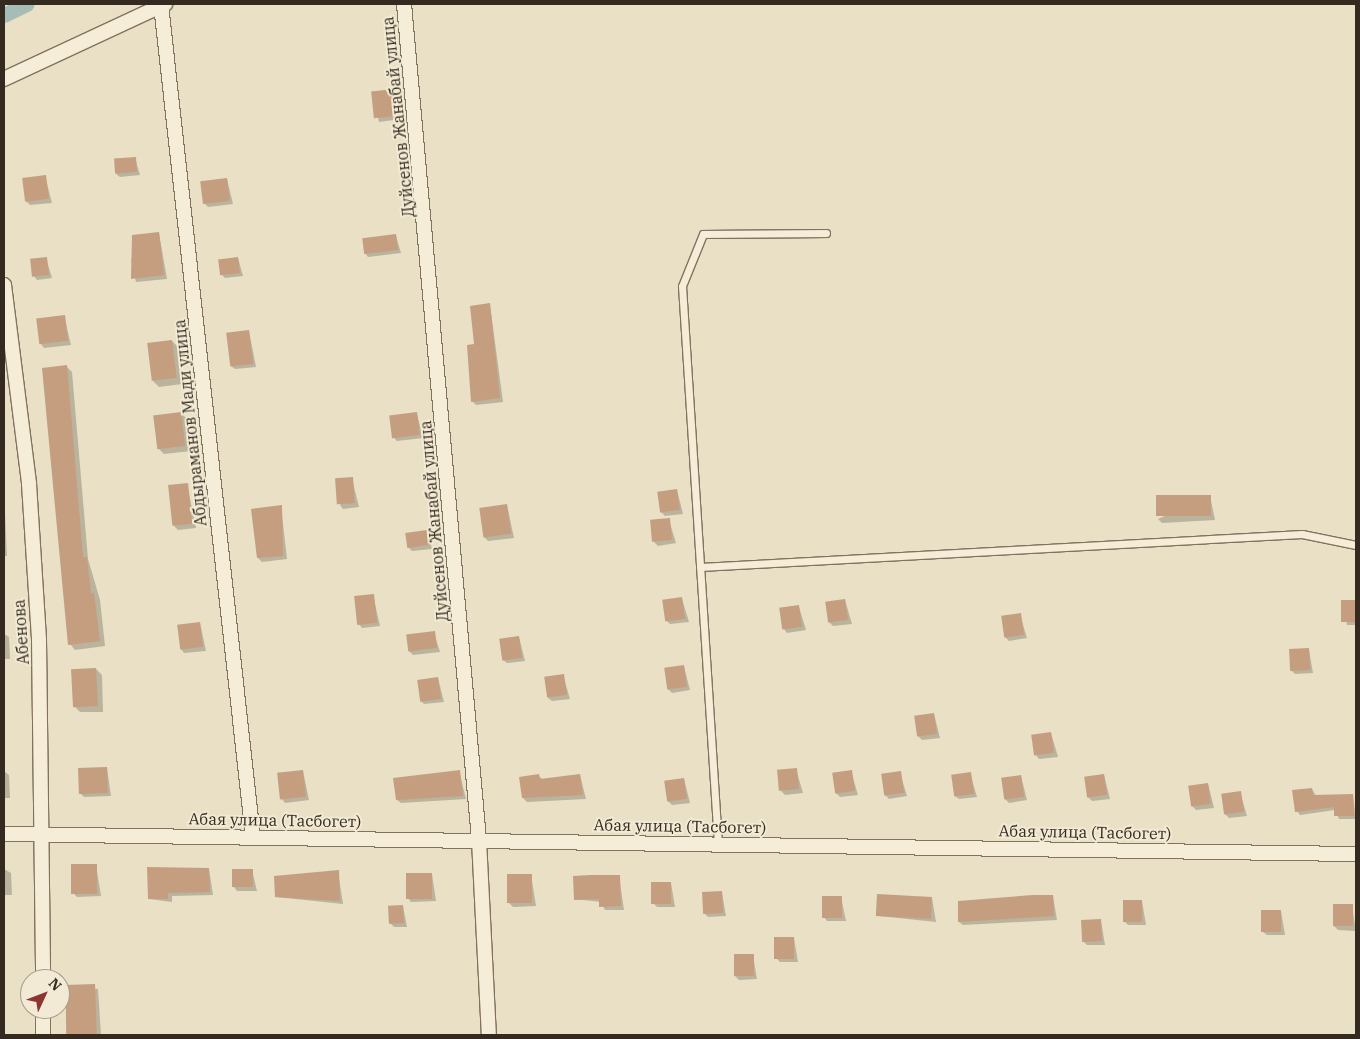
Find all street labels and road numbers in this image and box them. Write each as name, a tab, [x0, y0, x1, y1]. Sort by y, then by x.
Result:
street label: Дуйсенов Жанабай улица	[378, 16, 418, 218]
street label: Абдыраманов Мади улица	[170, 319, 210, 527]
street label: Дуйсенов Жанабай улица	[416, 420, 452, 622]
street label: Абенова	[9, 599, 33, 665]
street label: Абая улица (Тасбогет)	[188, 809, 362, 831]
street label: Абая улица (Тасбогет)	[593, 815, 767, 837]
street label: Абая улица (Тасбогет)	[998, 821, 1172, 843]

